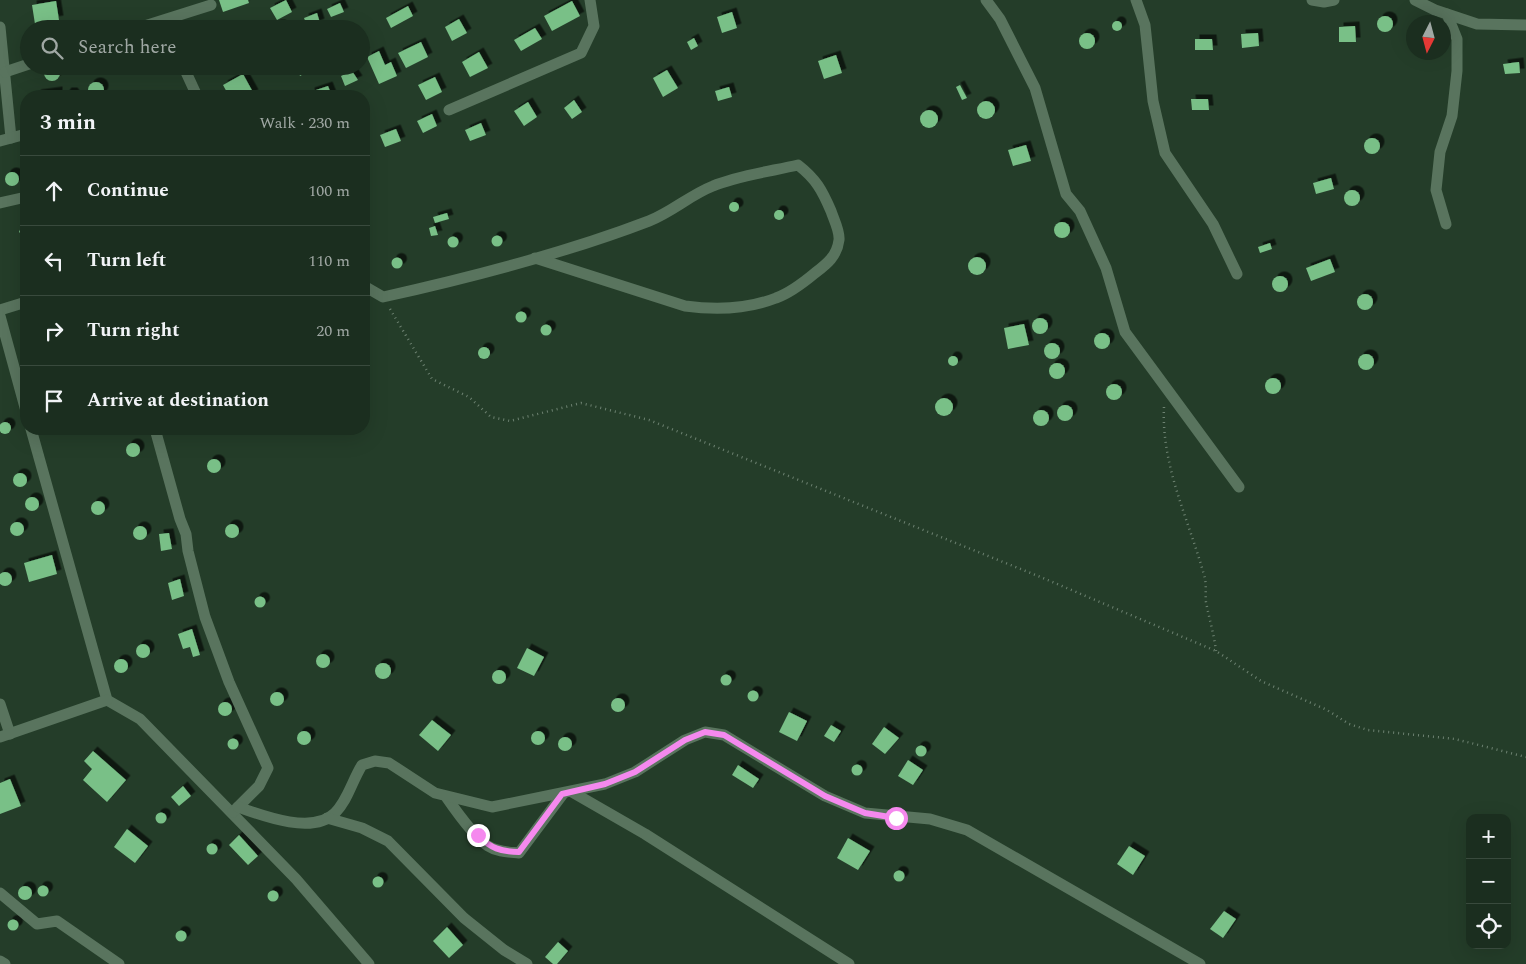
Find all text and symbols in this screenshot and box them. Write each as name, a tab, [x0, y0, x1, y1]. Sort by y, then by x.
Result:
north arrow	[1406, 15, 1451, 60]
search box	[20, 20, 370, 75]
text: Search here	[78, 33, 177, 62]
icon: search	[38, 34, 66, 62]
text: 3 min	[40, 107, 96, 139]
text: Walk · 230 m	[259, 111, 350, 135]
text: Continue	[87, 176, 169, 205]
icon: ahead	[40, 177, 68, 205]
text: 100 m	[308, 179, 350, 203]
text: Turn left	[87, 246, 166, 275]
icon: left	[40, 247, 68, 275]
text: 110 m	[308, 249, 350, 273]
text: Turn right	[87, 316, 180, 345]
icon: right	[40, 317, 68, 345]
text: 20 m	[316, 319, 350, 343]
text: Arrive at destination	[87, 386, 269, 415]
icon: arrive	[40, 387, 68, 415]
route start	[885, 807, 908, 830]
map controls	[1466, 814, 1511, 949]
button: +	[1466, 814, 1511, 859]
route end	[467, 824, 490, 847]
button: −	[1466, 859, 1511, 904]
button: locate	[1466, 904, 1511, 949]

